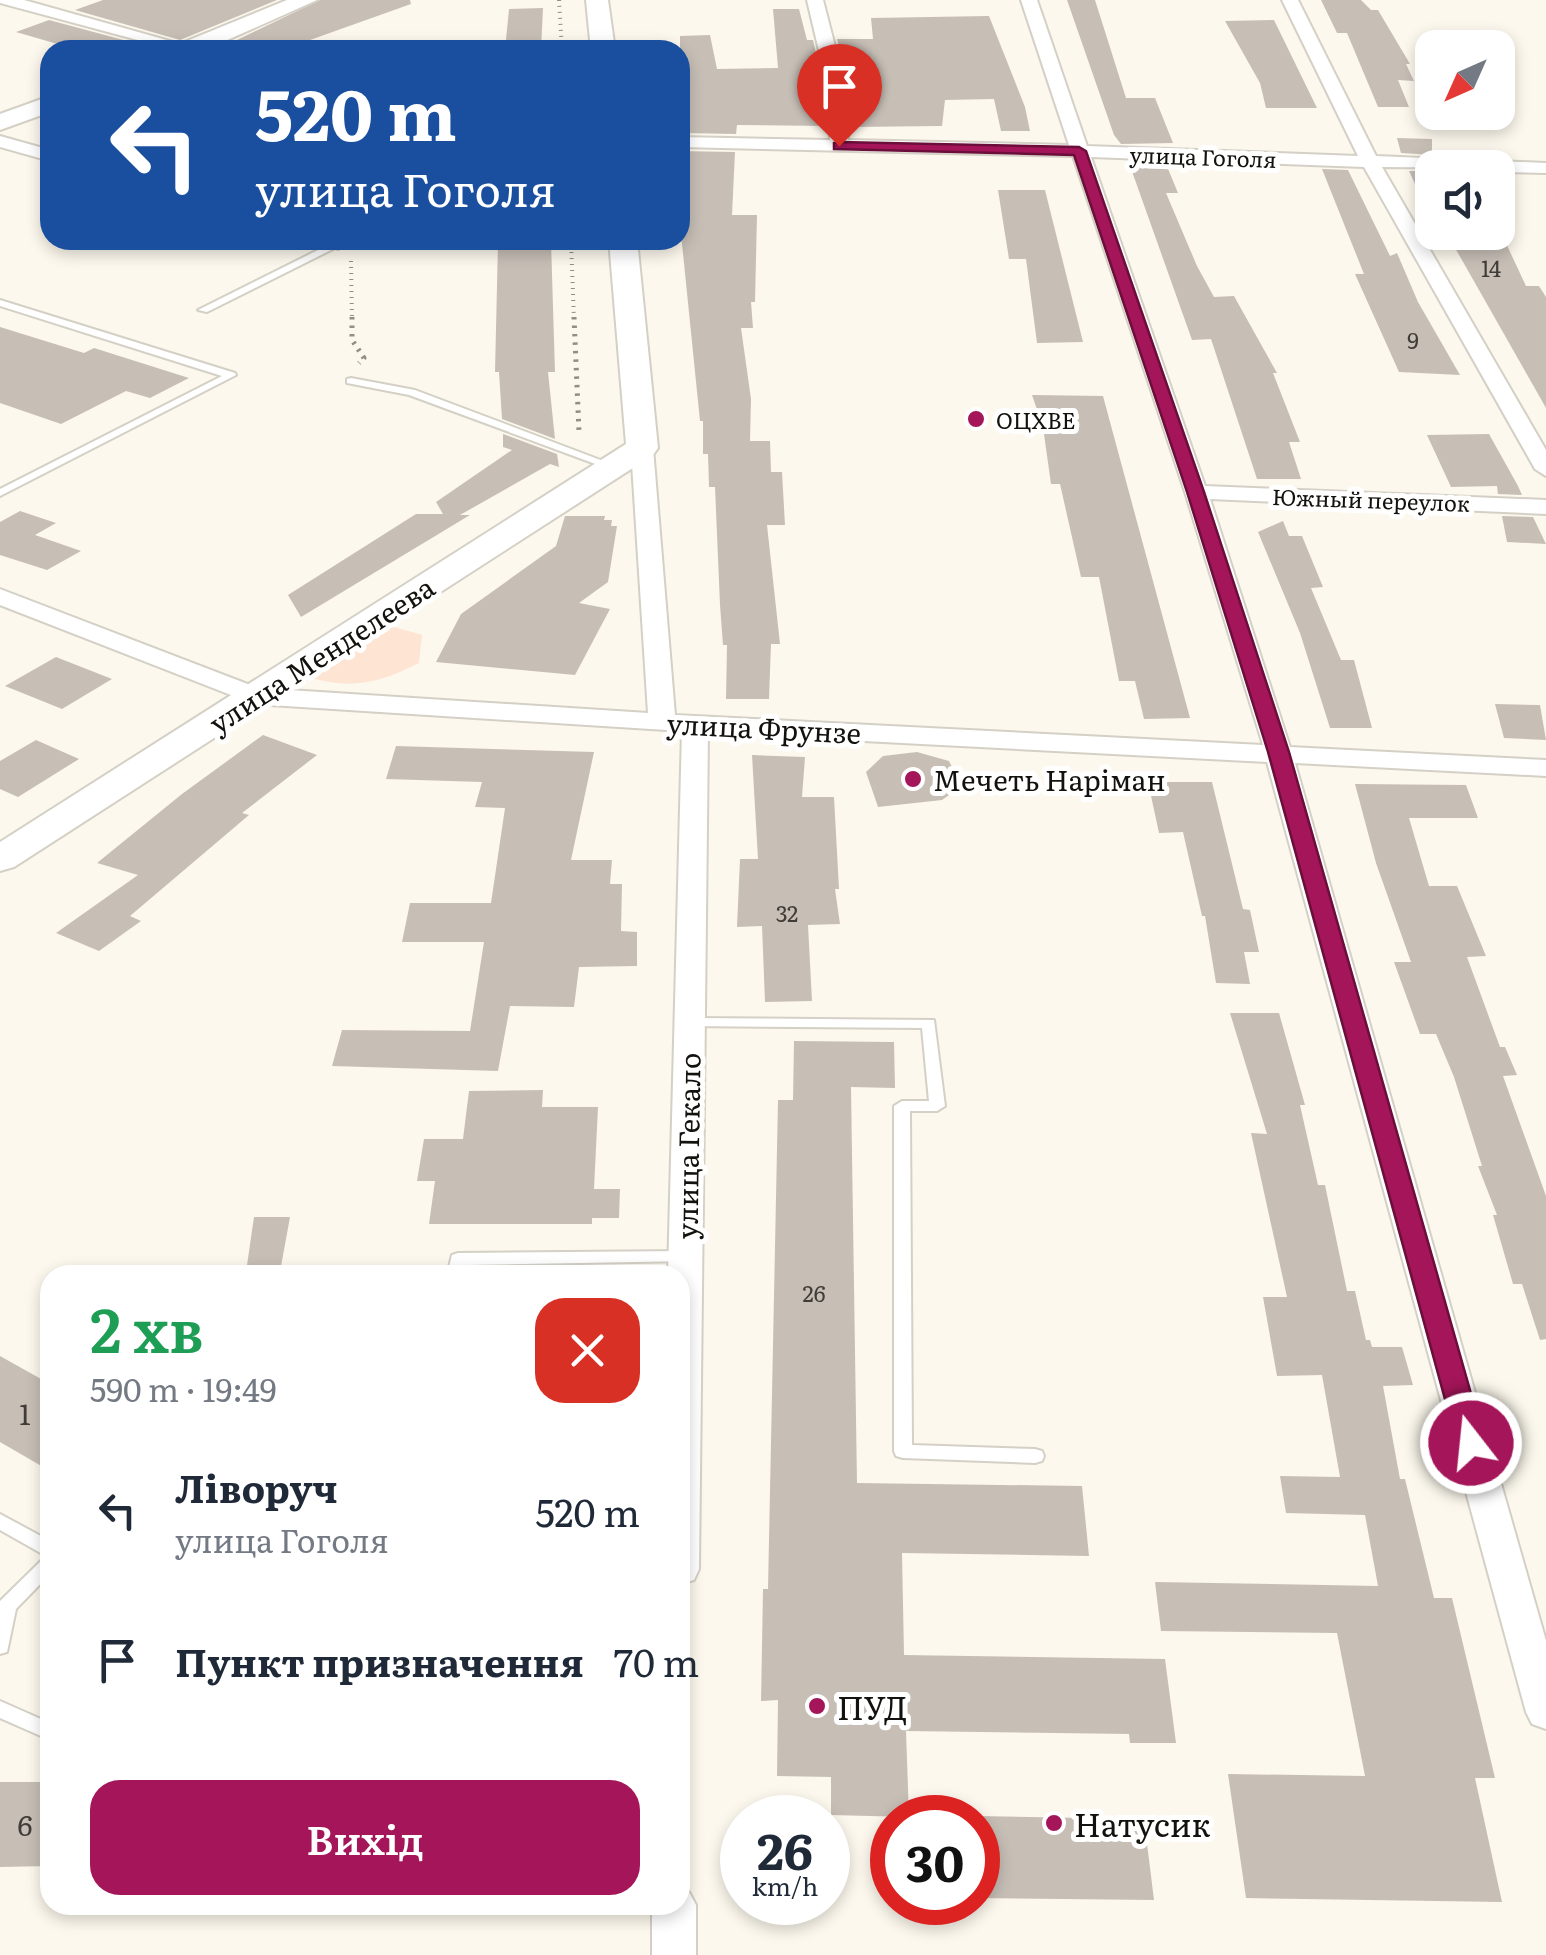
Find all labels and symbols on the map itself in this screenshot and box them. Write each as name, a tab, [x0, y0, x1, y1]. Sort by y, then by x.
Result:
north arrow	[1415, 30, 1515, 130]
pin	[797, 44, 882, 147]
street label: улица Гоголя	[1129, 137, 1277, 175]
house number: 14	[1481, 251, 1501, 284]
house number: 9	[1407, 323, 1419, 356]
place label: ОЦХВЕ	[996, 403, 1076, 436]
marker: ОЦХВЕ	[965, 408, 987, 430]
street label: Южный переулок	[1272, 479, 1470, 519]
street label: улица Менделеева	[200, 565, 442, 743]
street label: улица Фрунзе	[666, 701, 862, 753]
place label: Мечеть Наріман	[933, 758, 1166, 800]
marker: Мечеть Наріман	[902, 768, 924, 790]
house number: 32	[776, 896, 798, 929]
street label: улица Гекало	[664, 1052, 710, 1240]
house number: 26	[803, 1276, 826, 1309]
position arrow	[1419, 1391, 1523, 1495]
house number: 1	[19, 1392, 31, 1434]
place label: ПУД	[837, 1682, 907, 1730]
marker: ПУД	[806, 1695, 828, 1717]
speed limit sign: 30	[870, 1795, 1000, 1925]
place label: Натусик	[1074, 1799, 1210, 1847]
house number: 6	[17, 1803, 33, 1845]
marker: Натусик	[1043, 1812, 1065, 1834]

